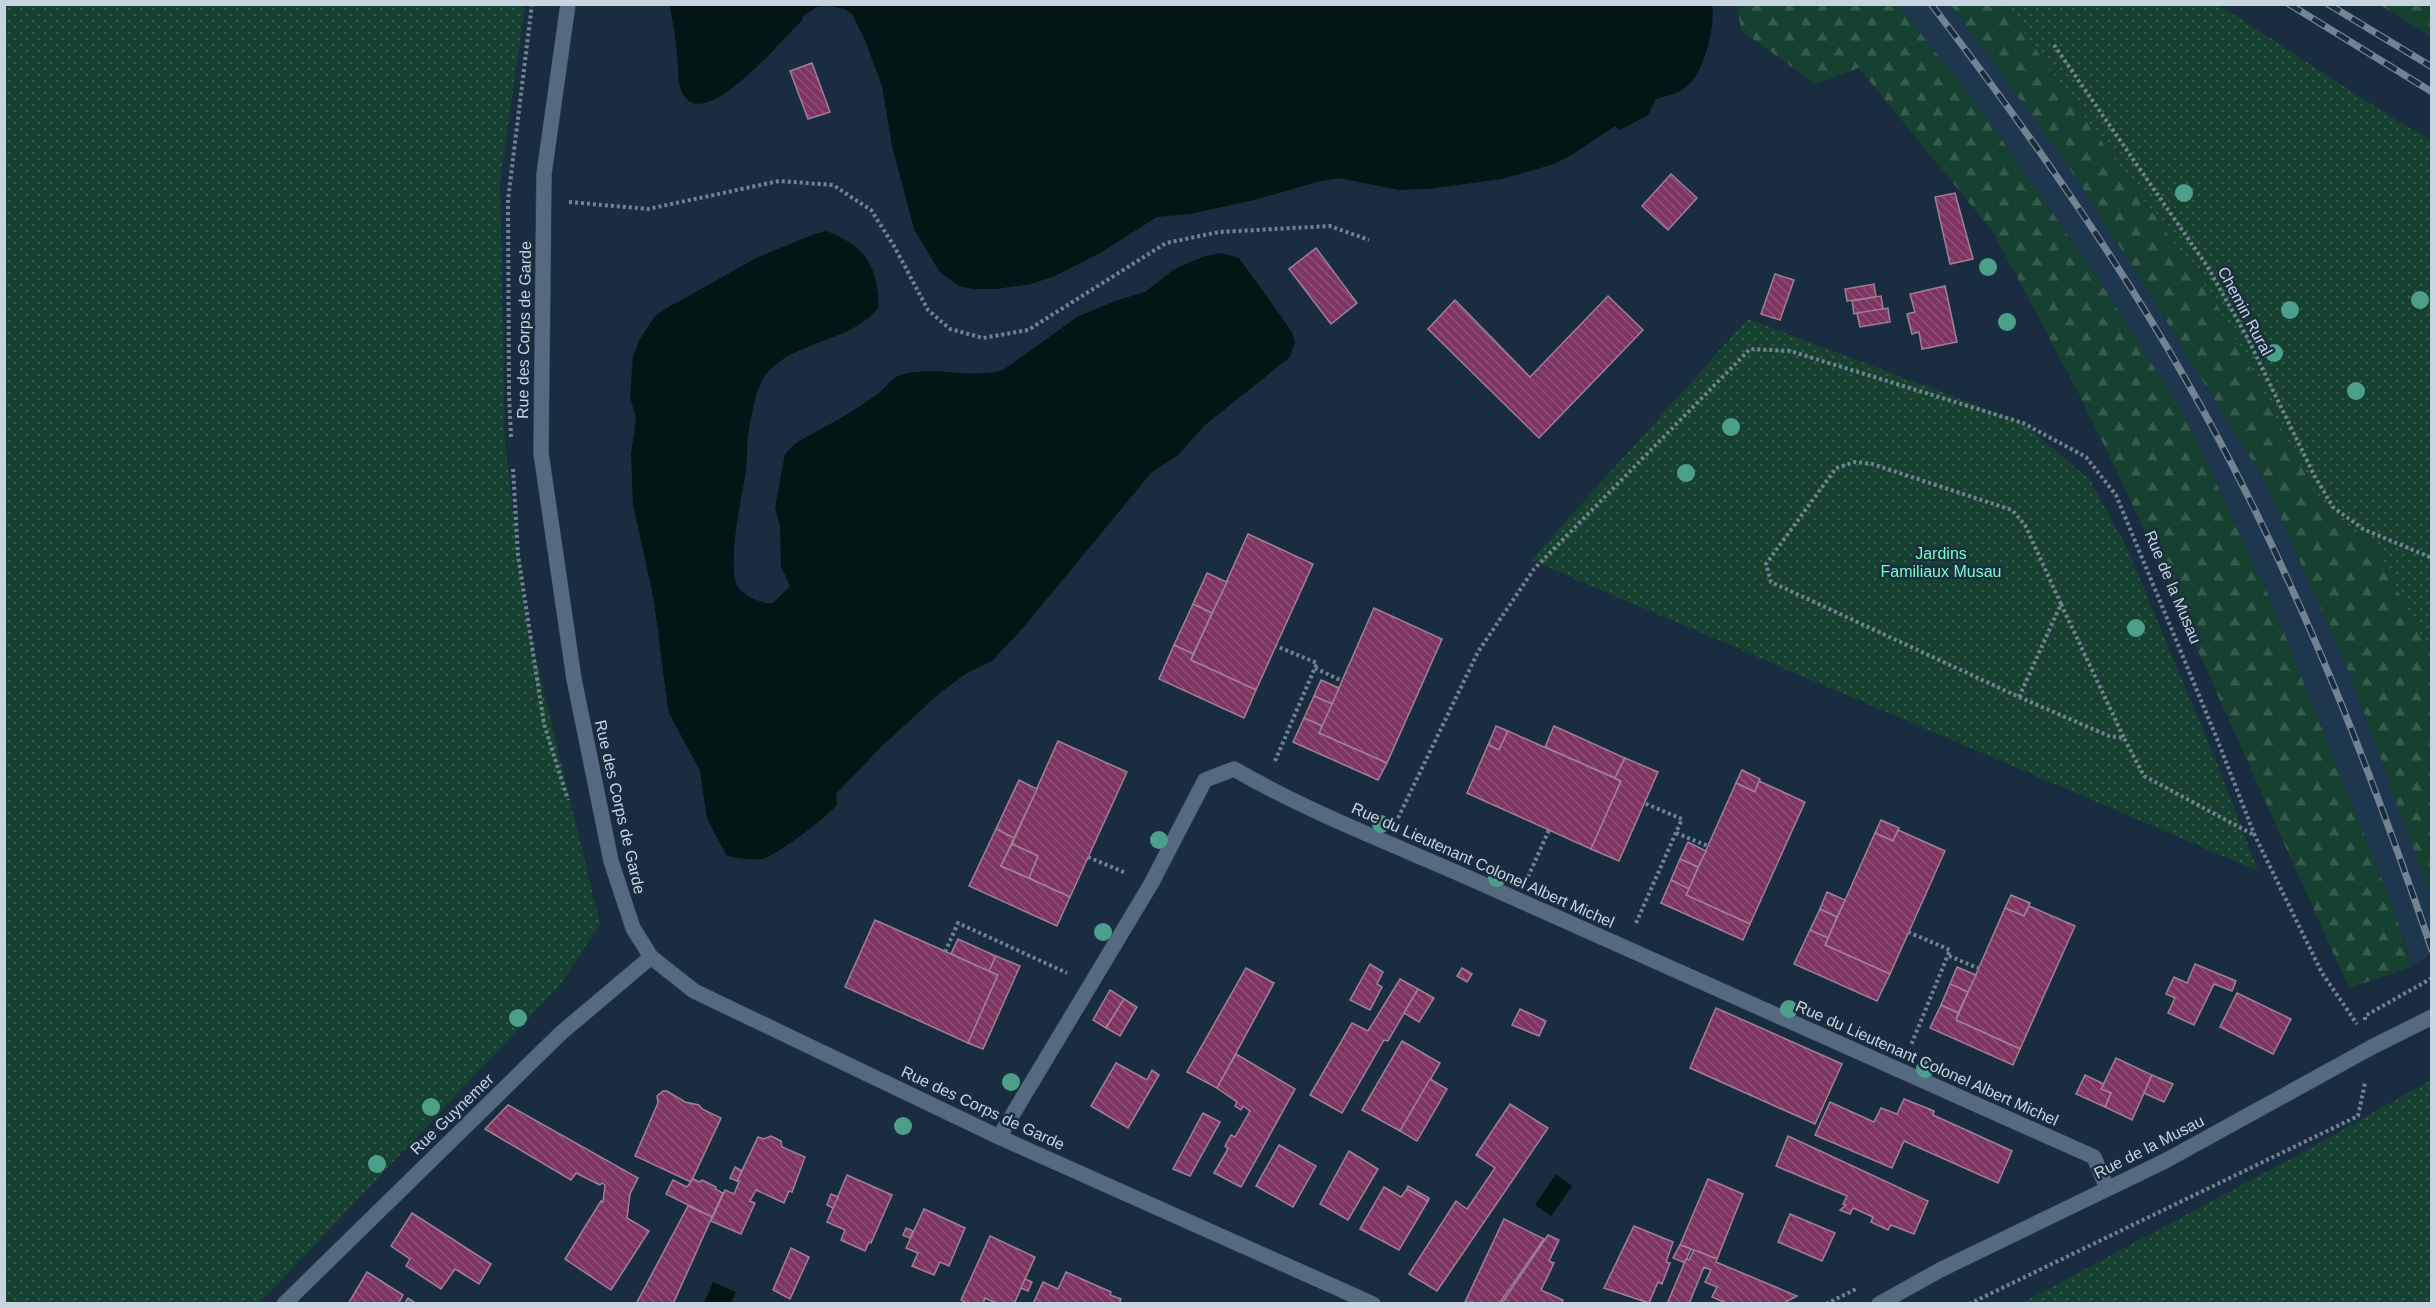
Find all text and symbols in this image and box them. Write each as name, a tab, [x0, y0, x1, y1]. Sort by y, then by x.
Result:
street label: Rue des Corps de Garde	[514, 241, 534, 419]
street label: Chemin Rural	[2215, 264, 2275, 358]
street label: Rue de la Musau	[2142, 528, 2204, 646]
park label: Jardins Familiaux Musau	[1881, 545, 2001, 580]
street label: Rue des Corps de Garde	[592, 718, 648, 896]
street label: Rue du Lieutenant Colonel Albert Michel	[1349, 799, 1617, 931]
street label: Rue du Lieutenant Colonel Albert Michel	[1793, 997, 2061, 1129]
street label: Rue des Corps de Garde	[899, 1063, 1067, 1153]
street label: Rue Guynemer	[407, 1070, 497, 1158]
street label: Rue de la Musau	[2091, 1112, 2207, 1182]

